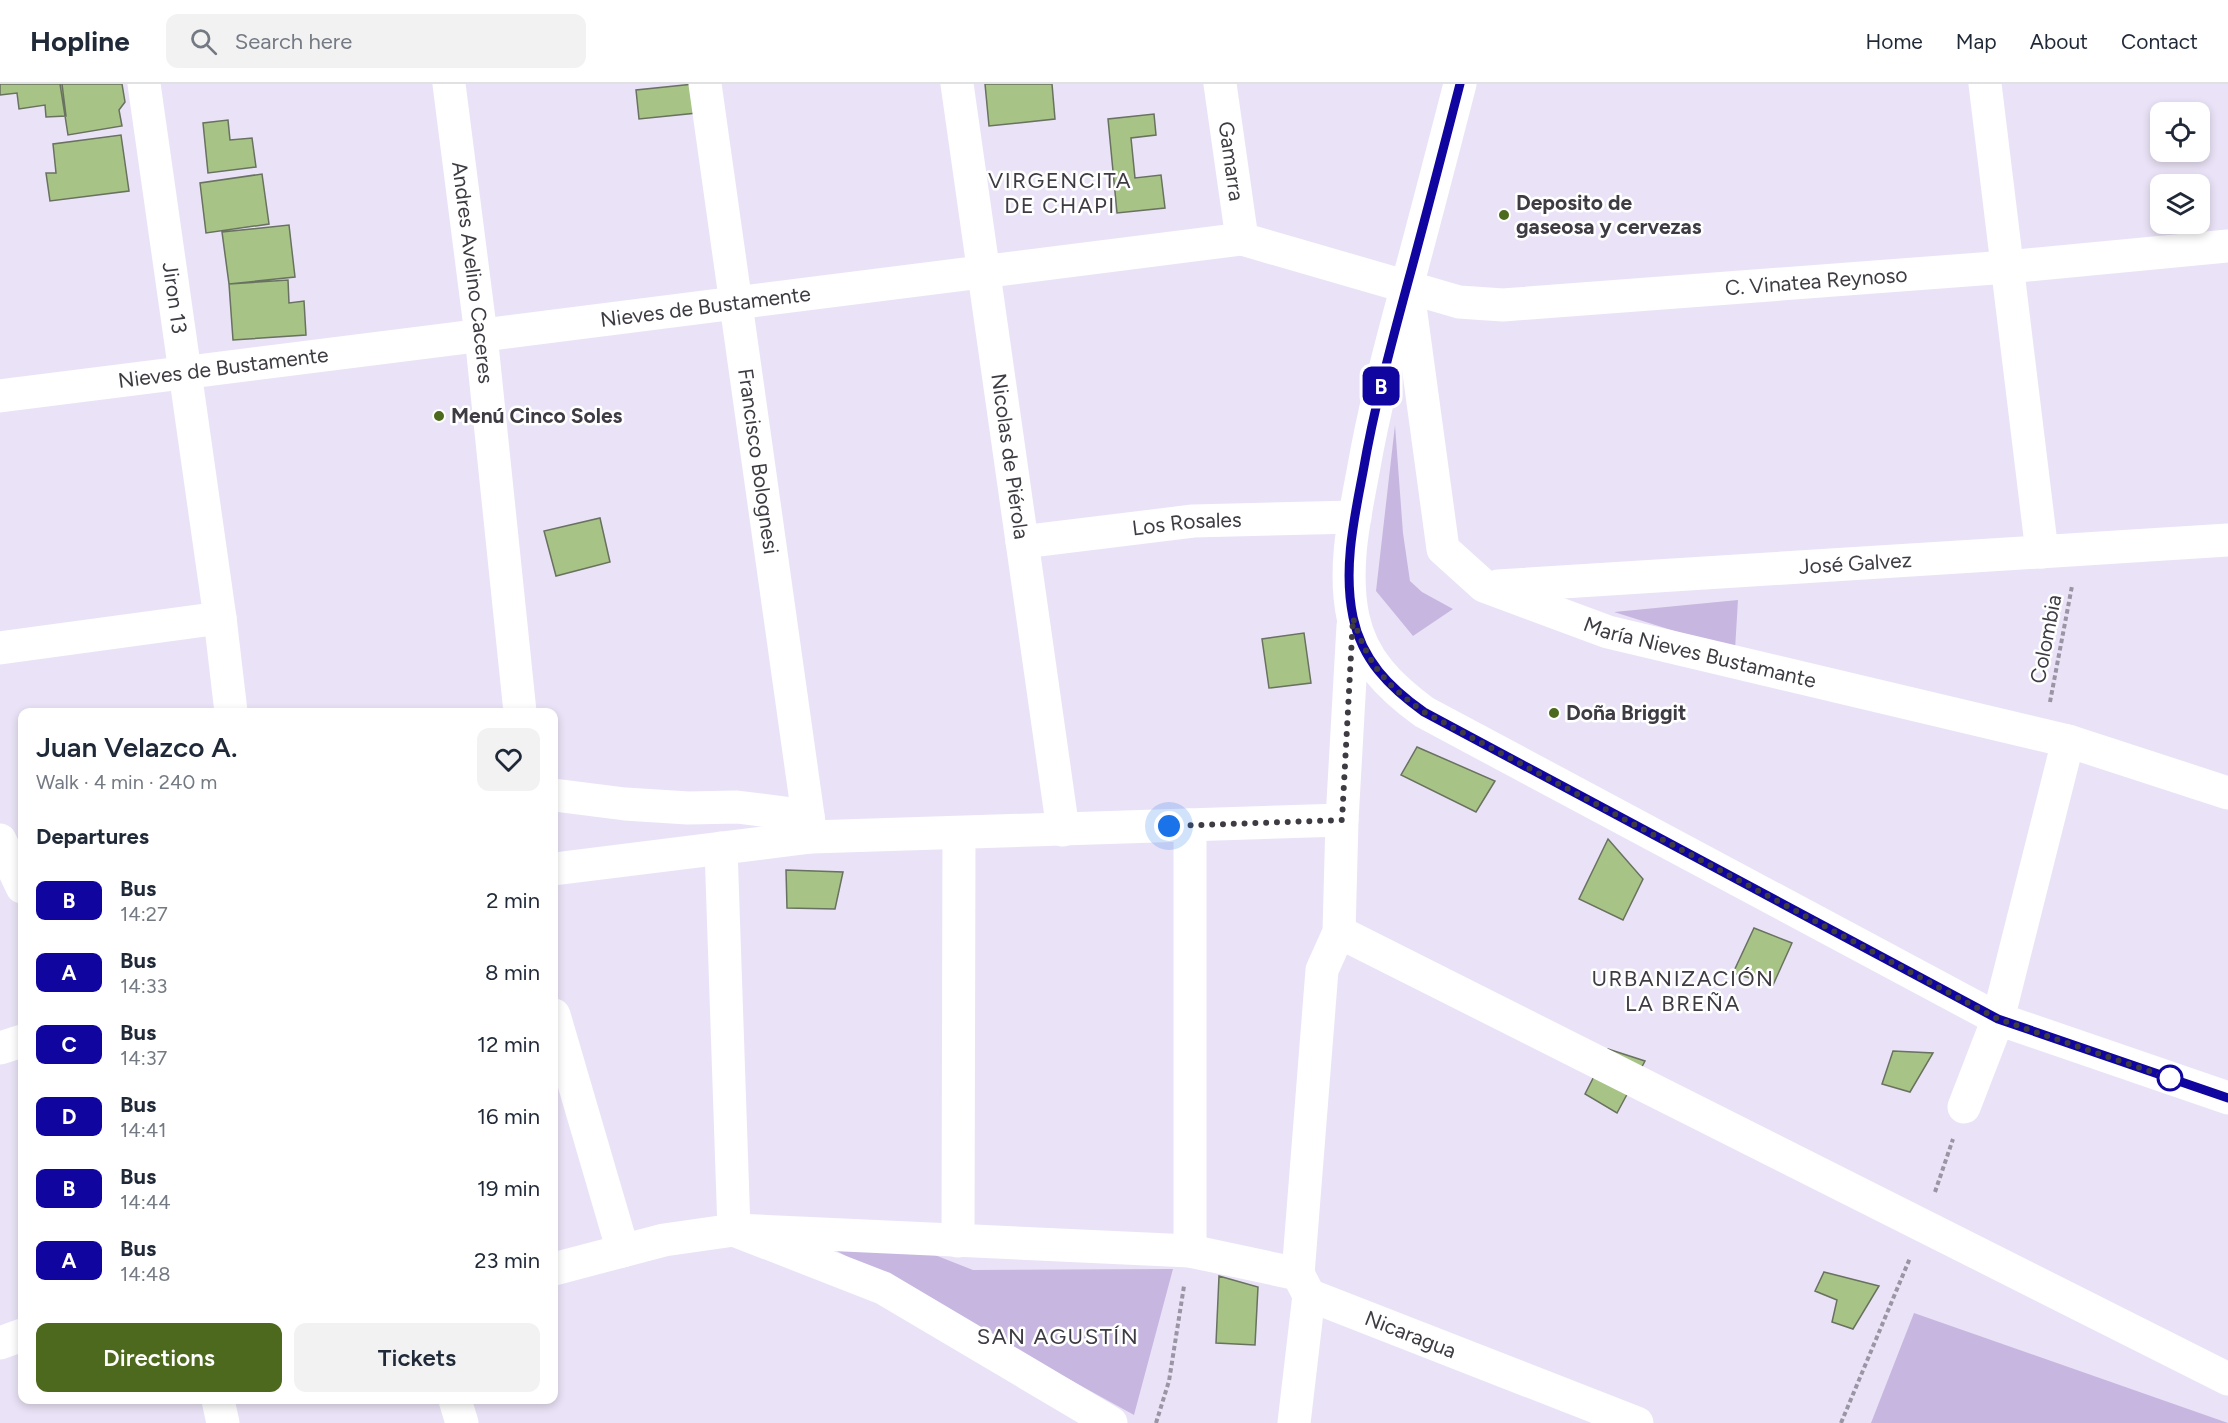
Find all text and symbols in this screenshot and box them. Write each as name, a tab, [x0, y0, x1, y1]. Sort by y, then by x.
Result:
search box	[166, 14, 586, 68]
text: Hopline	[30, 24, 130, 58]
icon: search	[187, 25, 220, 58]
text: Search here	[235, 28, 352, 55]
text: Home	[1866, 29, 1923, 54]
text: Map	[1956, 29, 1997, 54]
text: About	[2030, 29, 2088, 54]
text: Contact	[2121, 29, 2198, 54]
map controls	[2150, 102, 2210, 234]
button: locate	[2150, 102, 2210, 162]
street label: Gamarra	[1213, 120, 1249, 203]
street label: Andres Avelino Caceres	[447, 160, 499, 385]
district label: VIRGENCITA DE CHAPI	[988, 167, 1132, 219]
button: layers	[2150, 174, 2210, 234]
place label: Deposito de gaseosa y cervezas	[1516, 190, 1702, 239]
marker: Deposito de gaseosa y cervezas	[1497, 208, 1511, 222]
street label: Jiron 13	[157, 260, 192, 335]
street label: C. Vinatea Reynoso	[1724, 262, 1908, 300]
street label: Nieves de Bustamente	[599, 281, 812, 332]
street label: Nieves de Bustamente	[117, 342, 330, 393]
line badge: B	[1362, 366, 1400, 406]
street label: Francisco Bolognesi	[733, 367, 784, 556]
street label: Nicolas de Piérola	[986, 372, 1035, 541]
text: B	[1375, 374, 1387, 399]
place label: Menú Cinco Soles	[451, 403, 623, 428]
marker: Menú Cinco Soles	[432, 409, 446, 423]
street label: Los Rosales	[1131, 507, 1242, 540]
street label: José Galvez	[1798, 547, 1913, 579]
street label: Colombia	[2025, 592, 2066, 685]
street label: María Nieves Bustamante	[1580, 611, 1819, 693]
place label: Doña Briggit	[1566, 700, 1687, 725]
marker: Doña Briggit	[1547, 706, 1561, 720]
button: heart	[477, 728, 540, 791]
text: Juan Velazco A.	[36, 730, 237, 764]
text: Walk · 4 min · 240 m	[36, 770, 217, 794]
your location	[1154, 811, 1184, 841]
text: Departures	[36, 823, 149, 850]
text: Bus	[120, 875, 156, 902]
text: 2 min	[486, 887, 540, 914]
text: B	[63, 888, 75, 913]
text: 14:27	[120, 902, 168, 926]
text: Bus	[120, 947, 156, 974]
text: 8 min	[485, 959, 540, 986]
text: A	[62, 960, 77, 985]
district label: URBANIZACIÓN LA BREÑA	[1591, 965, 1775, 1017]
text: 14:33	[120, 974, 168, 998]
text: Bus	[120, 1019, 156, 1046]
text: 12 min	[477, 1031, 540, 1058]
text: C	[61, 1032, 77, 1057]
text: 14:37	[120, 1046, 167, 1070]
unlabelled marker	[2157, 1065, 2183, 1091]
text: Bus	[120, 1091, 156, 1118]
text: 16 min	[477, 1103, 540, 1130]
text: D	[62, 1104, 76, 1129]
text: 14:41	[120, 1118, 166, 1142]
text: Bus	[120, 1163, 156, 1190]
text: 19 min	[477, 1175, 540, 1202]
text: B	[63, 1176, 75, 1201]
text: 14:44	[120, 1190, 171, 1214]
text: Bus	[120, 1235, 156, 1262]
text: 23 min	[474, 1247, 540, 1274]
text: A	[62, 1248, 77, 1273]
text: 14:48	[120, 1262, 170, 1286]
street label: Nicaragua	[1361, 1305, 1460, 1363]
button: Directions	[36, 1323, 282, 1392]
button: Tickets	[294, 1323, 540, 1392]
district label: SAN AGUSTÍN	[977, 1323, 1139, 1350]

